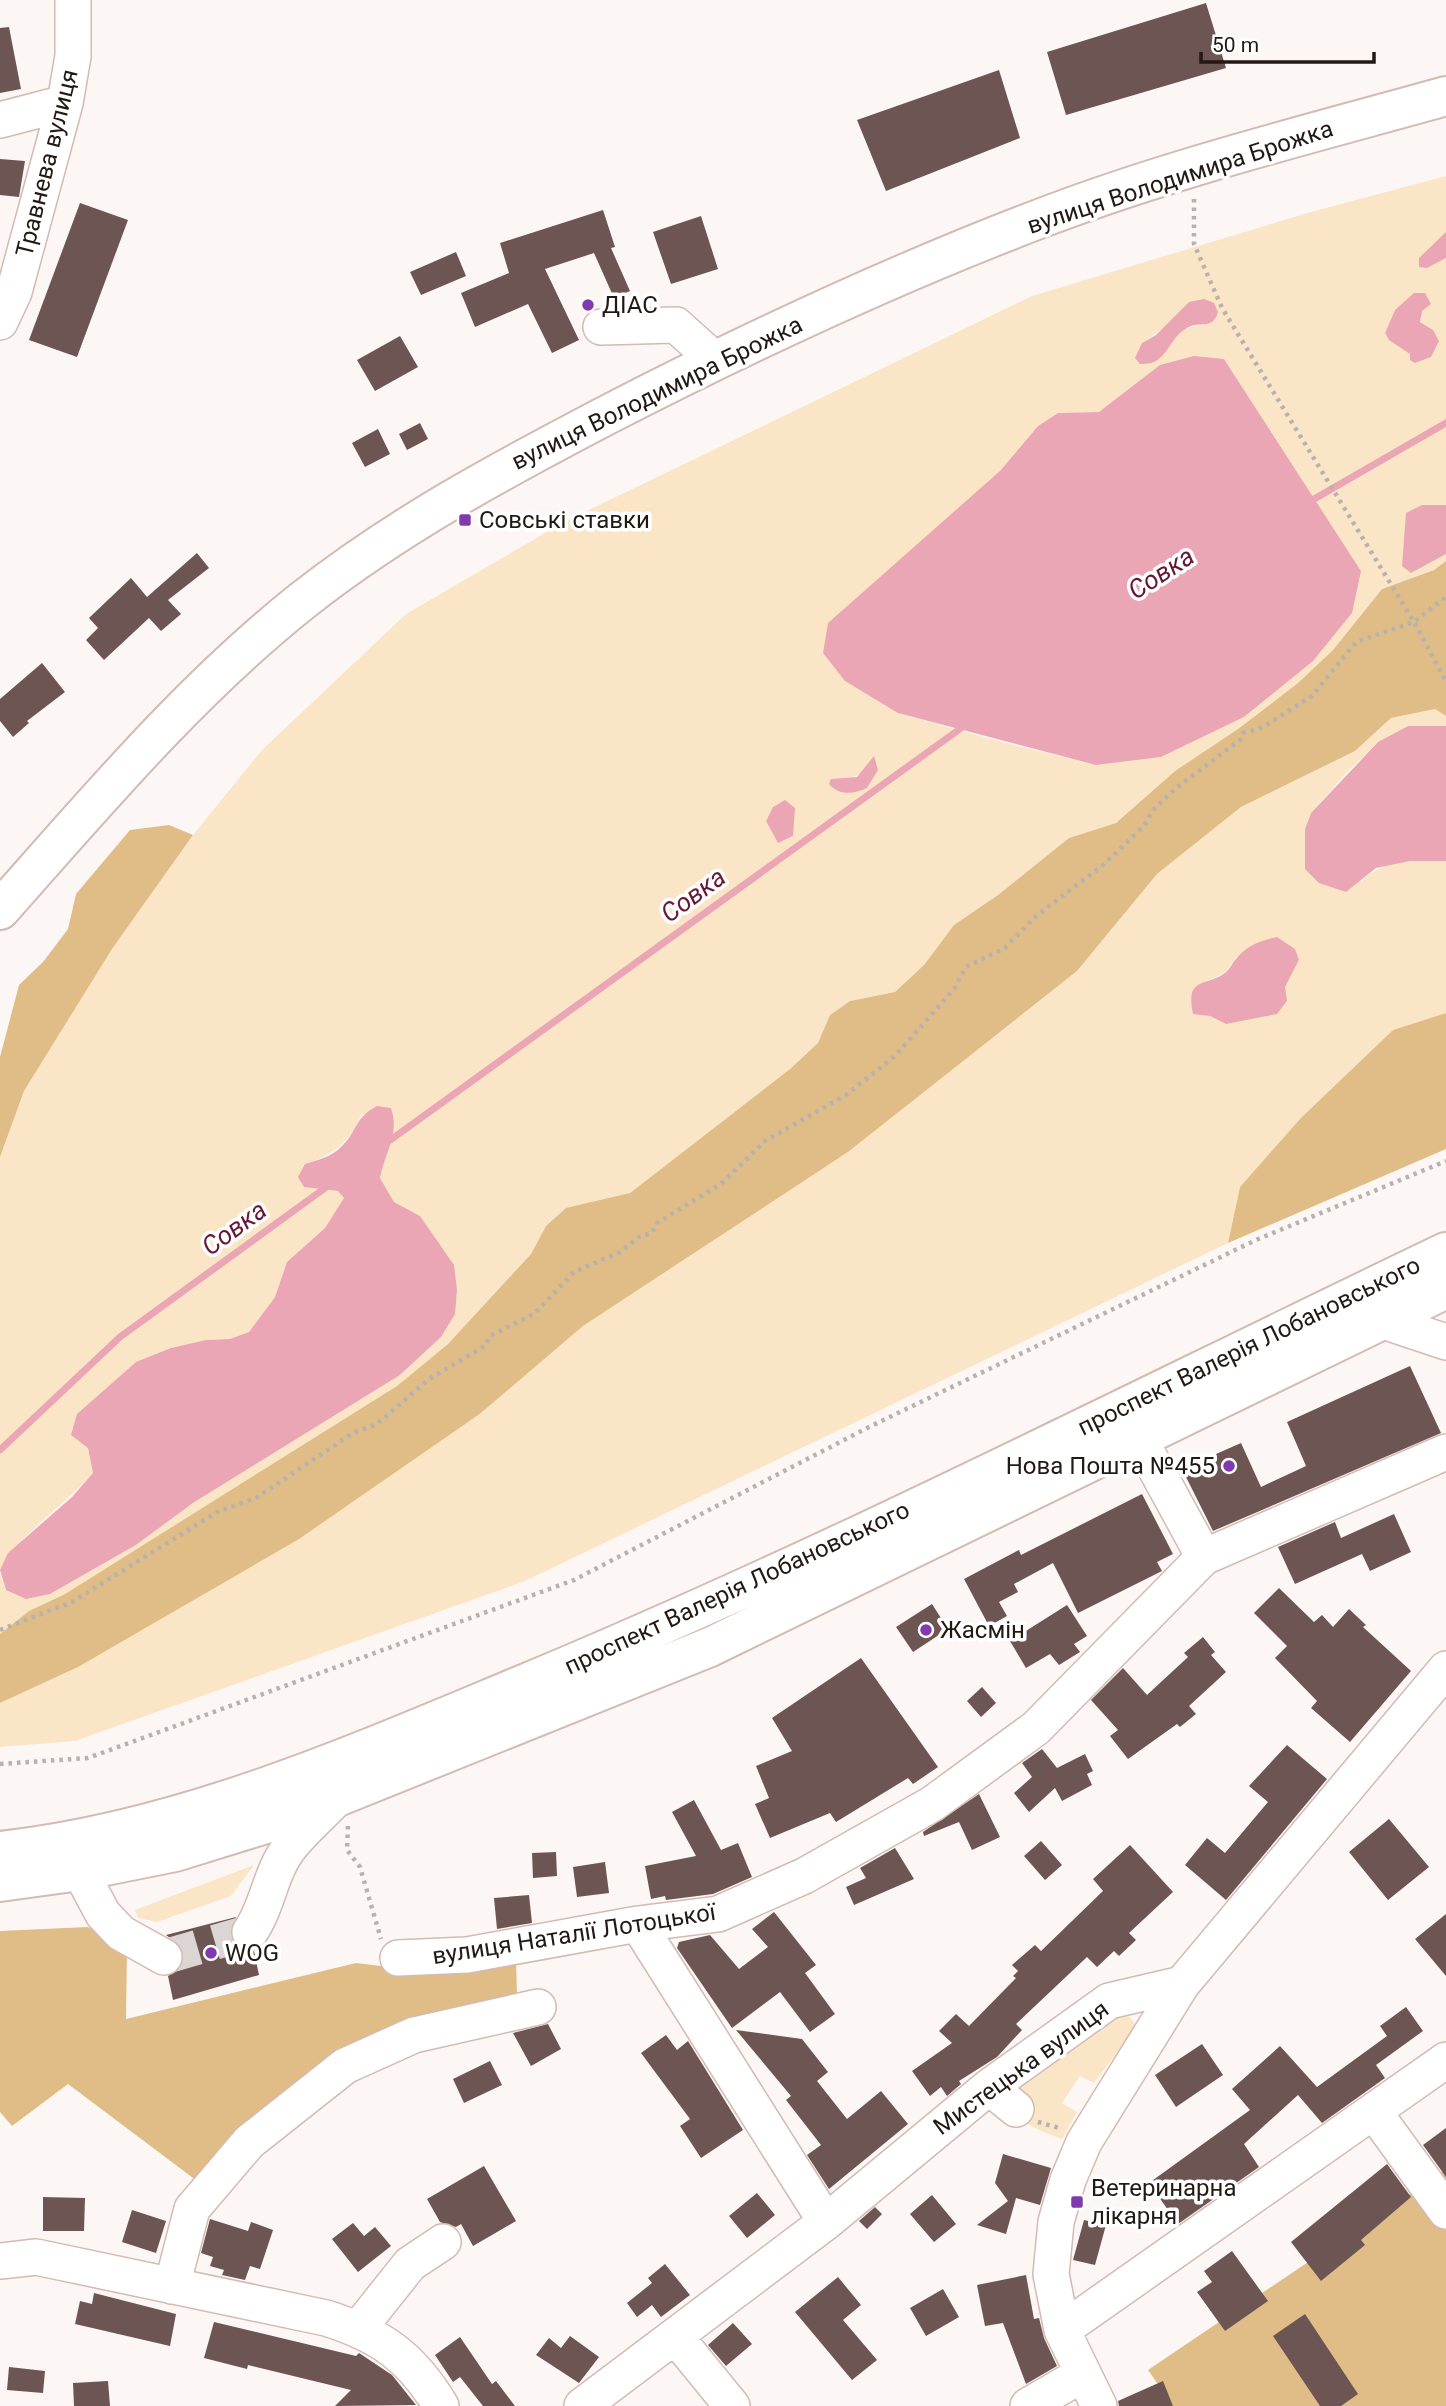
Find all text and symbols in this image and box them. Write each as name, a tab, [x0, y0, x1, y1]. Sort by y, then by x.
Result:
scale bar	[1201, 21, 1374, 65]
text: 50 m	[1212, 33, 1259, 57]
street label: Травнева вулиця	[10, 66, 84, 260]
street label: вулиця Володимира Брожка	[1024, 114, 1336, 240]
place label: ДІАС	[602, 291, 658, 319]
marker: ДІАС	[580, 297, 596, 313]
street label: вулиця Володимира Брожка	[507, 310, 807, 476]
place label: Совські ставки	[479, 506, 650, 534]
marker: Совські ставки	[457, 512, 473, 528]
water label: Совка	[1122, 541, 1200, 605]
water label: Совка	[655, 862, 731, 928]
water label: Совка	[196, 1195, 272, 1261]
street label: проспект Валерія Лобановського	[1073, 1251, 1425, 1441]
place label: Нова Пошта №455	[1006, 1452, 1215, 1480]
marker: Нова Пошта №455	[1221, 1458, 1237, 1474]
street label: проспект Валерія Лобановського	[560, 1496, 914, 1680]
place label: Жасмін	[940, 1616, 1025, 1644]
marker: Жасмін	[918, 1622, 934, 1638]
street label: вулиця Наталії Лотоцької	[430, 1898, 719, 1970]
place label: WOG	[225, 1939, 279, 1967]
marker: WOG	[203, 1945, 219, 1961]
street label: Мистецька вулиця	[928, 1995, 1114, 2141]
place label: Ветеринарна лікарня	[1091, 2174, 1236, 2230]
marker: Ветеринарна лікарня	[1069, 2194, 1085, 2210]

